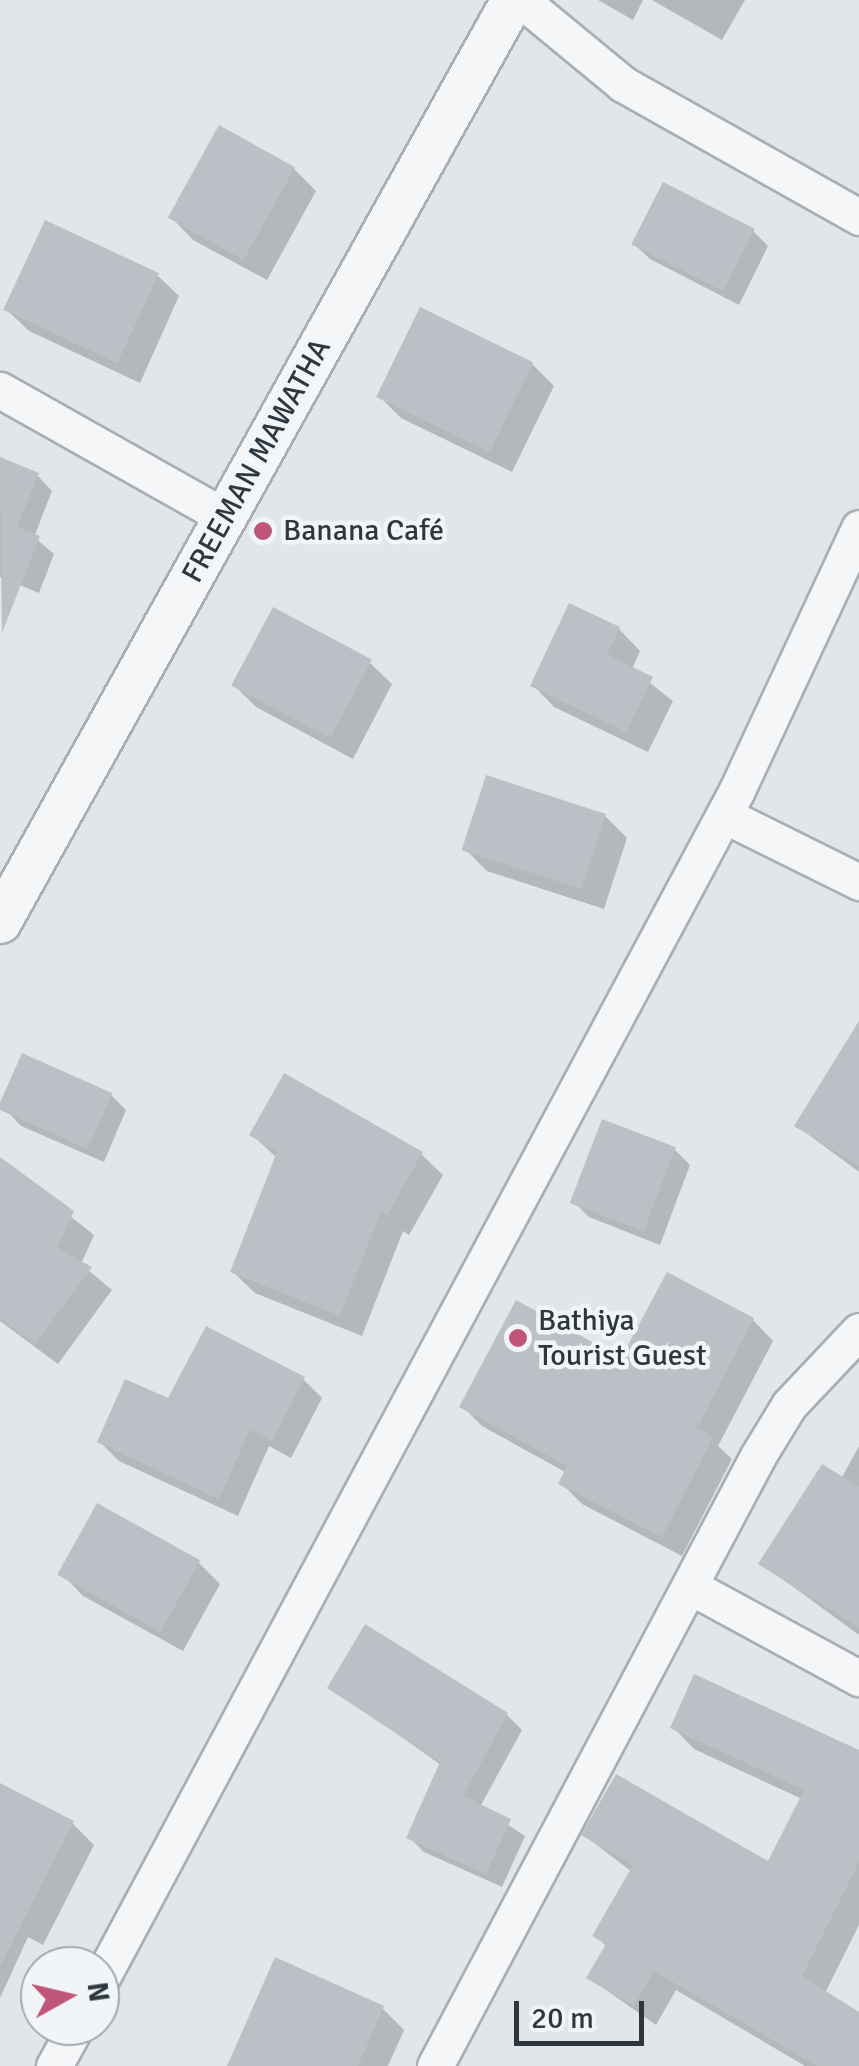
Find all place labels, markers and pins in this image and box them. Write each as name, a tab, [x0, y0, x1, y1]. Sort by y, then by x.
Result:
place label: Banana Café	[283, 513, 444, 549]
marker: Banana Café	[252, 520, 274, 542]
place label: Bathiya Tourist Guest	[538, 1303, 706, 1374]
marker: Bathiya Tourist Guest	[507, 1327, 529, 1349]

